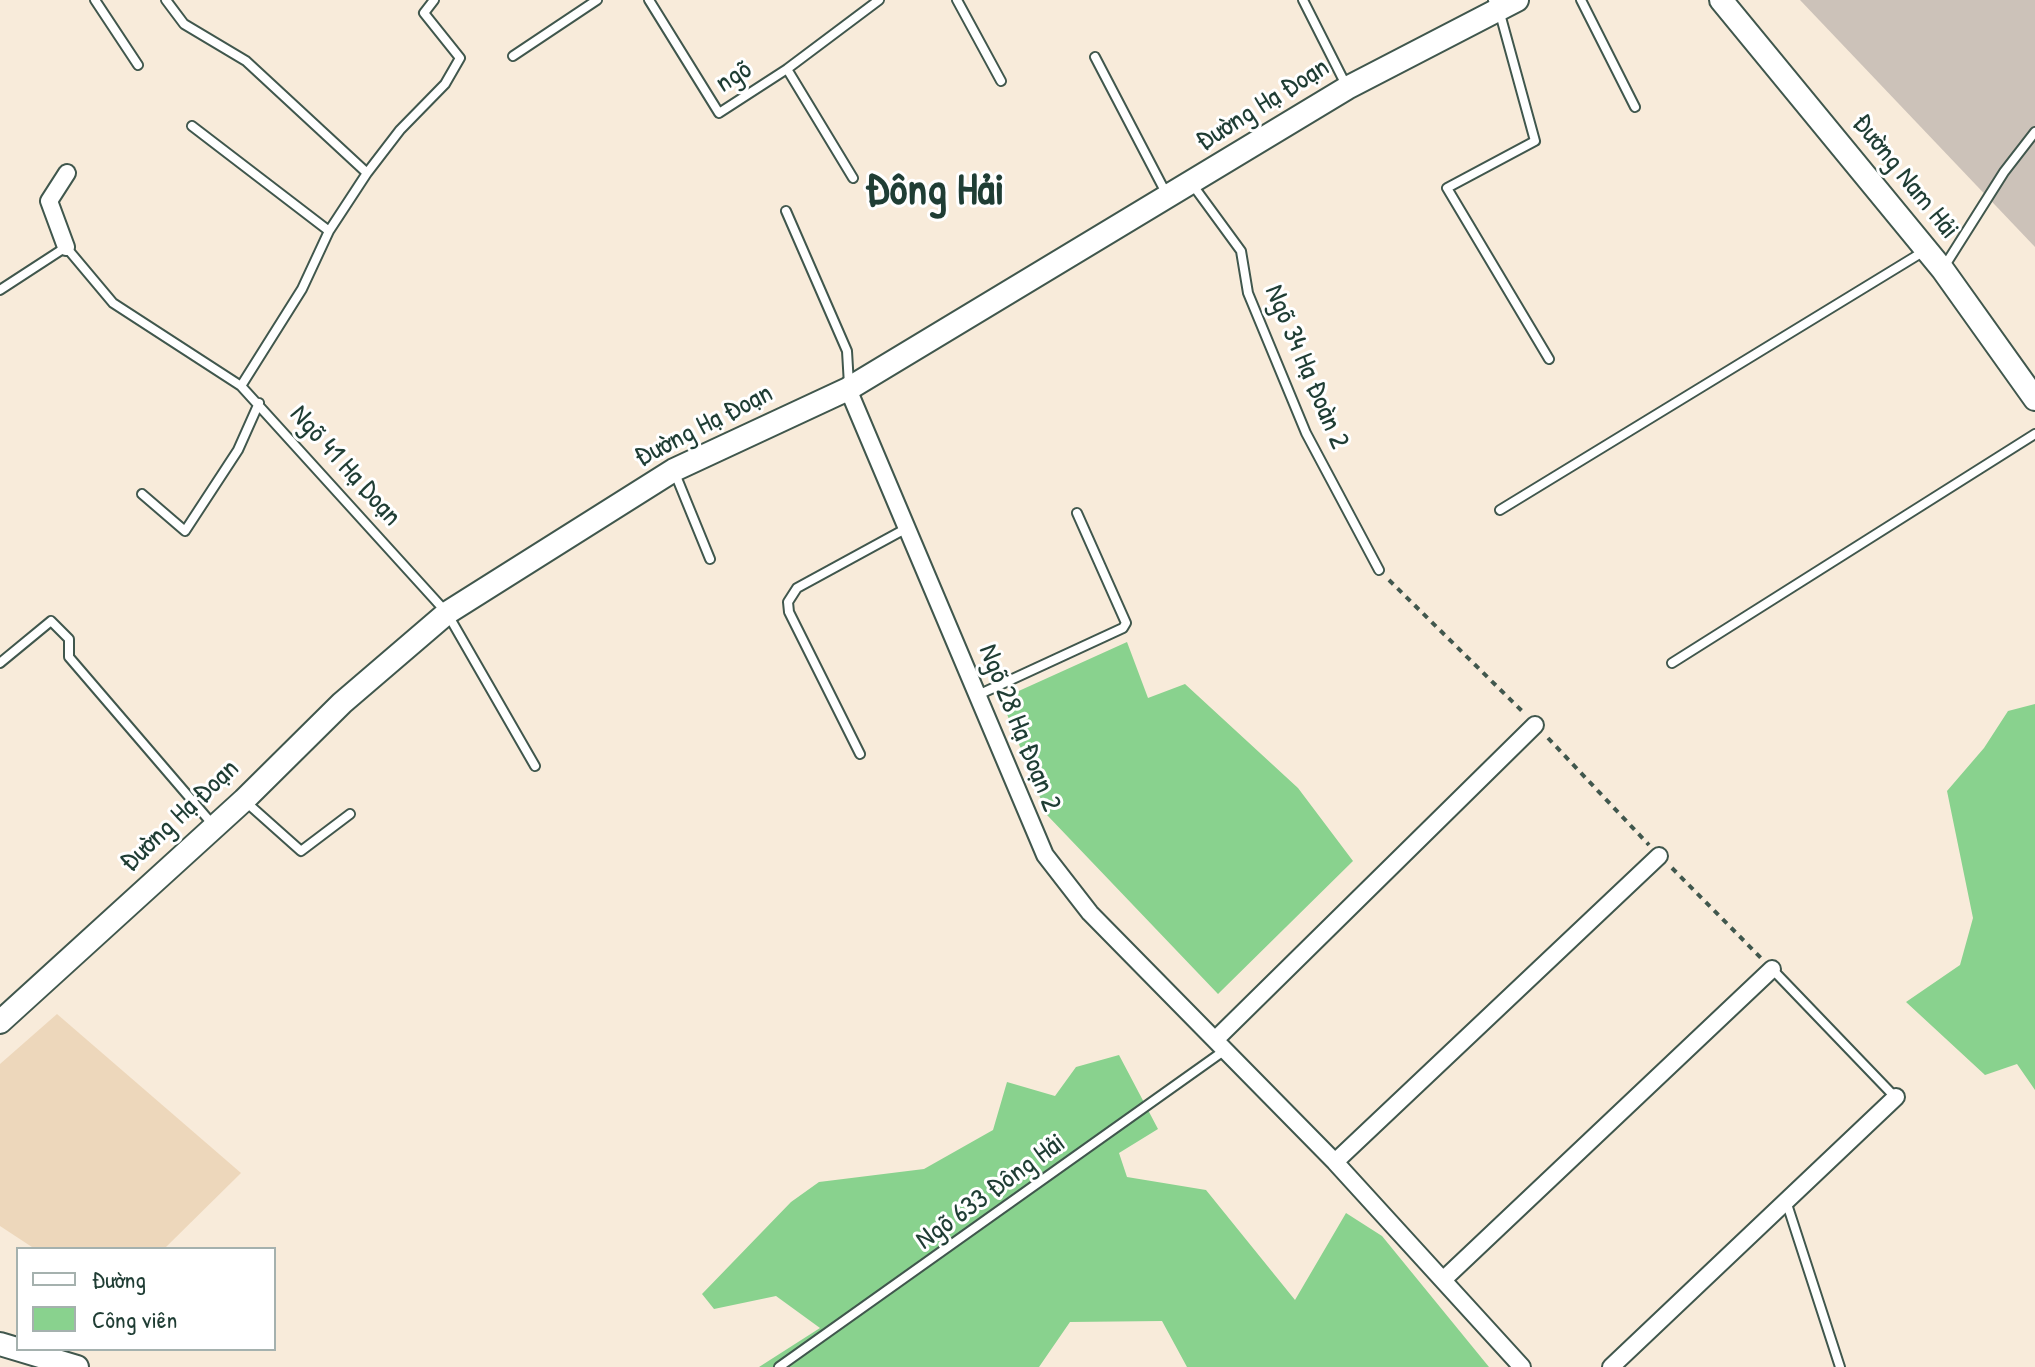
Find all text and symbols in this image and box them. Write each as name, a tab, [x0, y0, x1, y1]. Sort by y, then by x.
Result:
street label: Đường Hạ Đoạn	[1190, 51, 1336, 159]
street label: ngõ	[710, 53, 758, 101]
street label: Đường Nam Hải	[1844, 108, 1966, 246]
district label: Đông Hải	[865, 166, 1005, 218]
street label: Ngõ 34 Hạ Đoàn 2	[1256, 280, 1356, 454]
street label: Đường Hạ Đoạn	[629, 377, 779, 475]
street label: Ngõ 41 Hạ Doạn	[282, 399, 408, 533]
street label: Ngõ 28 Hạ Đoạn 2	[970, 640, 1068, 816]
street label: Đường Hạ Đoạn	[114, 752, 246, 880]
street label: Ngõ 633 Đông Hải	[910, 1127, 1072, 1257]
legend	[16, 1247, 276, 1351]
text: Đường	[92, 1263, 146, 1295]
text: Công viên	[92, 1303, 177, 1335]

